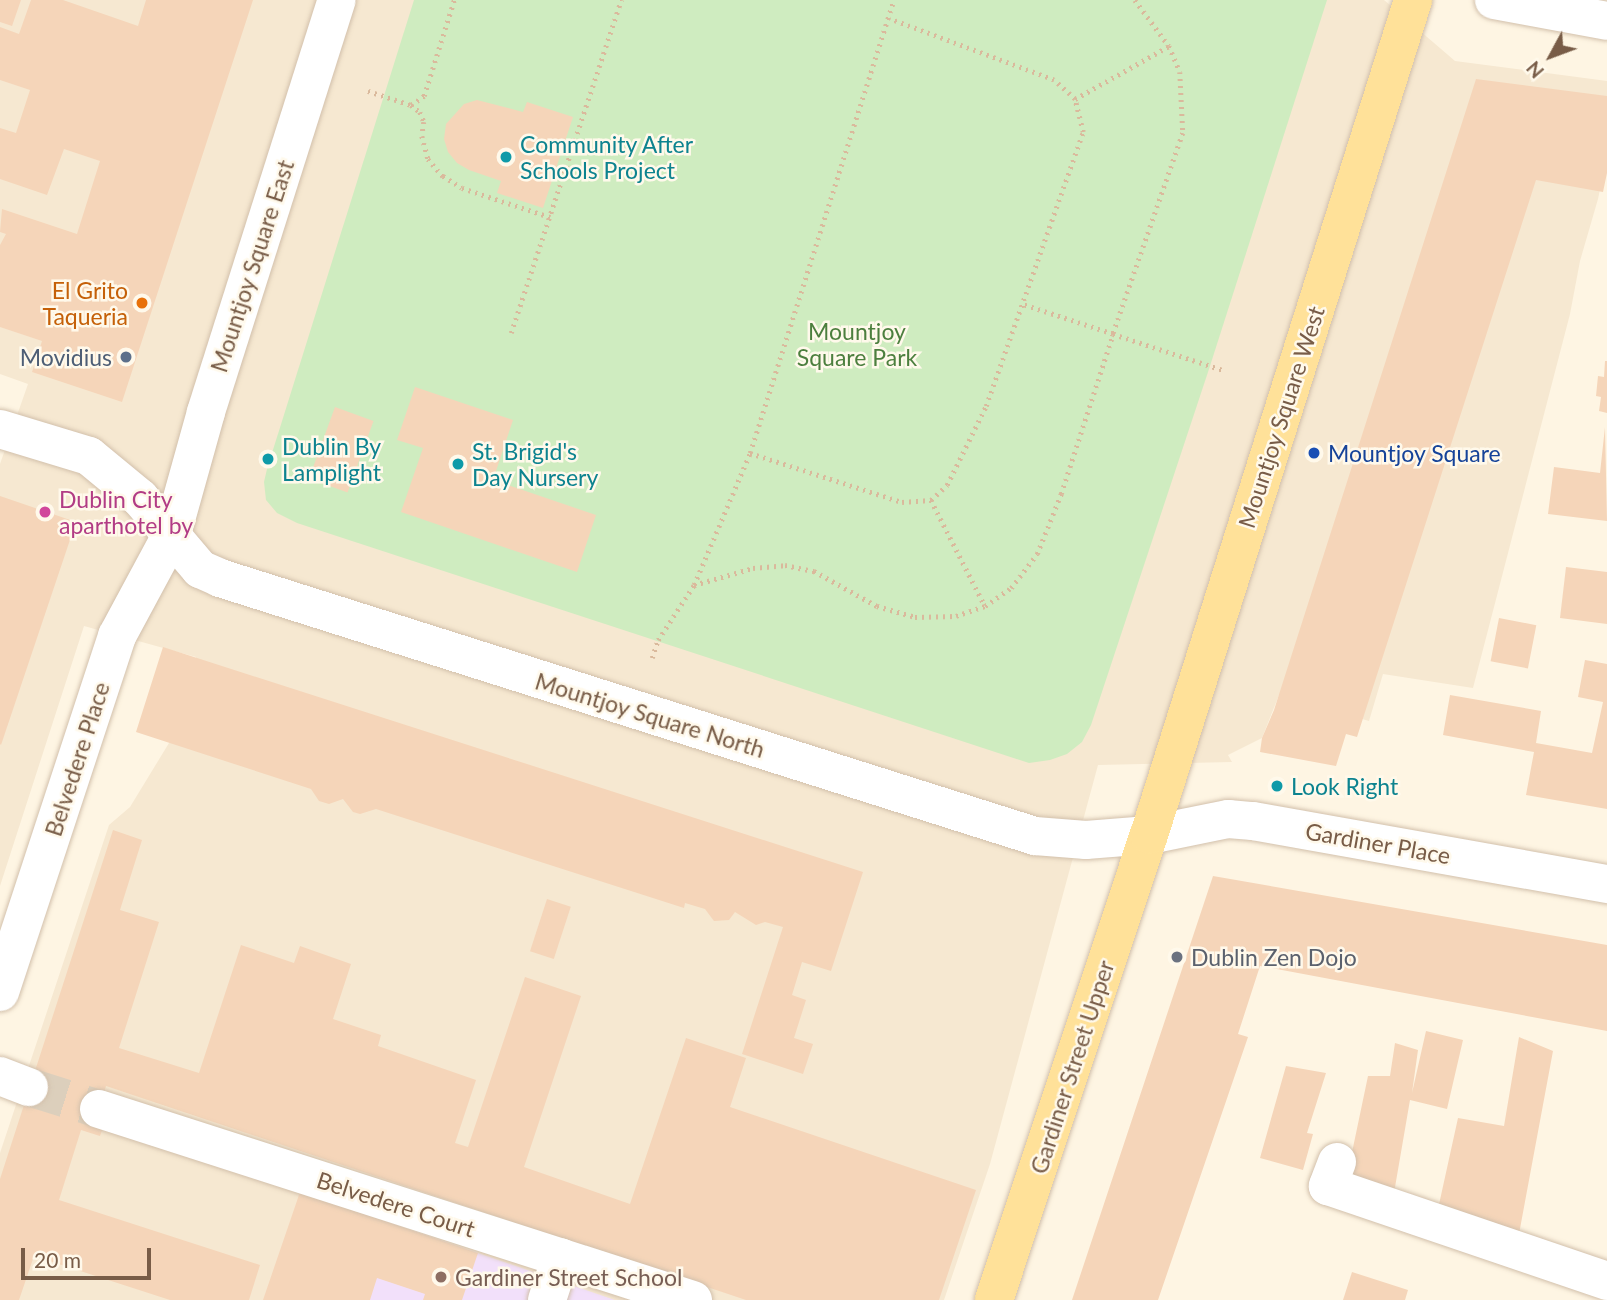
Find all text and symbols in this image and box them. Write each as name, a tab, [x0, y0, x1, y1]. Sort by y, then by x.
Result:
north arrow	[1516, 21, 1586, 91]
text: N	[1521, 57, 1548, 83]
place label: Community After Schools Project	[520, 130, 694, 184]
marker: Community After Schools Project	[498, 149, 514, 165]
street label: Mountjoy Square East	[205, 156, 299, 376]
place label: El Grito Taqueria	[42, 276, 128, 330]
marker: El Grito Taqueria	[134, 295, 150, 311]
street label: Mountjoy Square West	[1232, 302, 1330, 532]
park label: Mountjoy Square Park	[797, 317, 917, 371]
place label: Movidius	[20, 343, 112, 371]
marker: Movidius	[118, 349, 134, 365]
place label: Dublin By Lamplight	[282, 432, 381, 486]
place label: St. Brigid's Day Nursery	[472, 437, 599, 491]
place label: Mountjoy Square	[1328, 439, 1501, 467]
marker: Mountjoy Square	[1306, 445, 1322, 461]
marker: Dublin By Lamplight	[260, 451, 276, 467]
marker: St. Brigid's Day Nursery	[450, 456, 466, 472]
place label: Dublin City aparthotel by	[59, 485, 193, 539]
marker: Dublin City aparthotel by	[37, 504, 53, 520]
street label: Mountjoy Square North	[532, 667, 768, 763]
street label: Belvedere Place	[39, 678, 115, 840]
place label: Look Right	[1291, 772, 1398, 800]
marker: Look Right	[1269, 778, 1285, 794]
street label: Gardiner Place	[1303, 817, 1453, 869]
place label: Dublin Zen Dojo	[1191, 943, 1357, 971]
marker: Dublin Zen Dojo	[1169, 949, 1185, 965]
street label: Gardiner Street Upper	[1024, 957, 1120, 1177]
street label: Belvedere Court	[313, 1165, 479, 1243]
scale bar	[24, 1234, 154, 1278]
text: 20 m	[34, 1247, 81, 1272]
place label: Gardiner Street School	[455, 1263, 683, 1291]
marker: Gardiner Street School	[433, 1269, 449, 1285]

